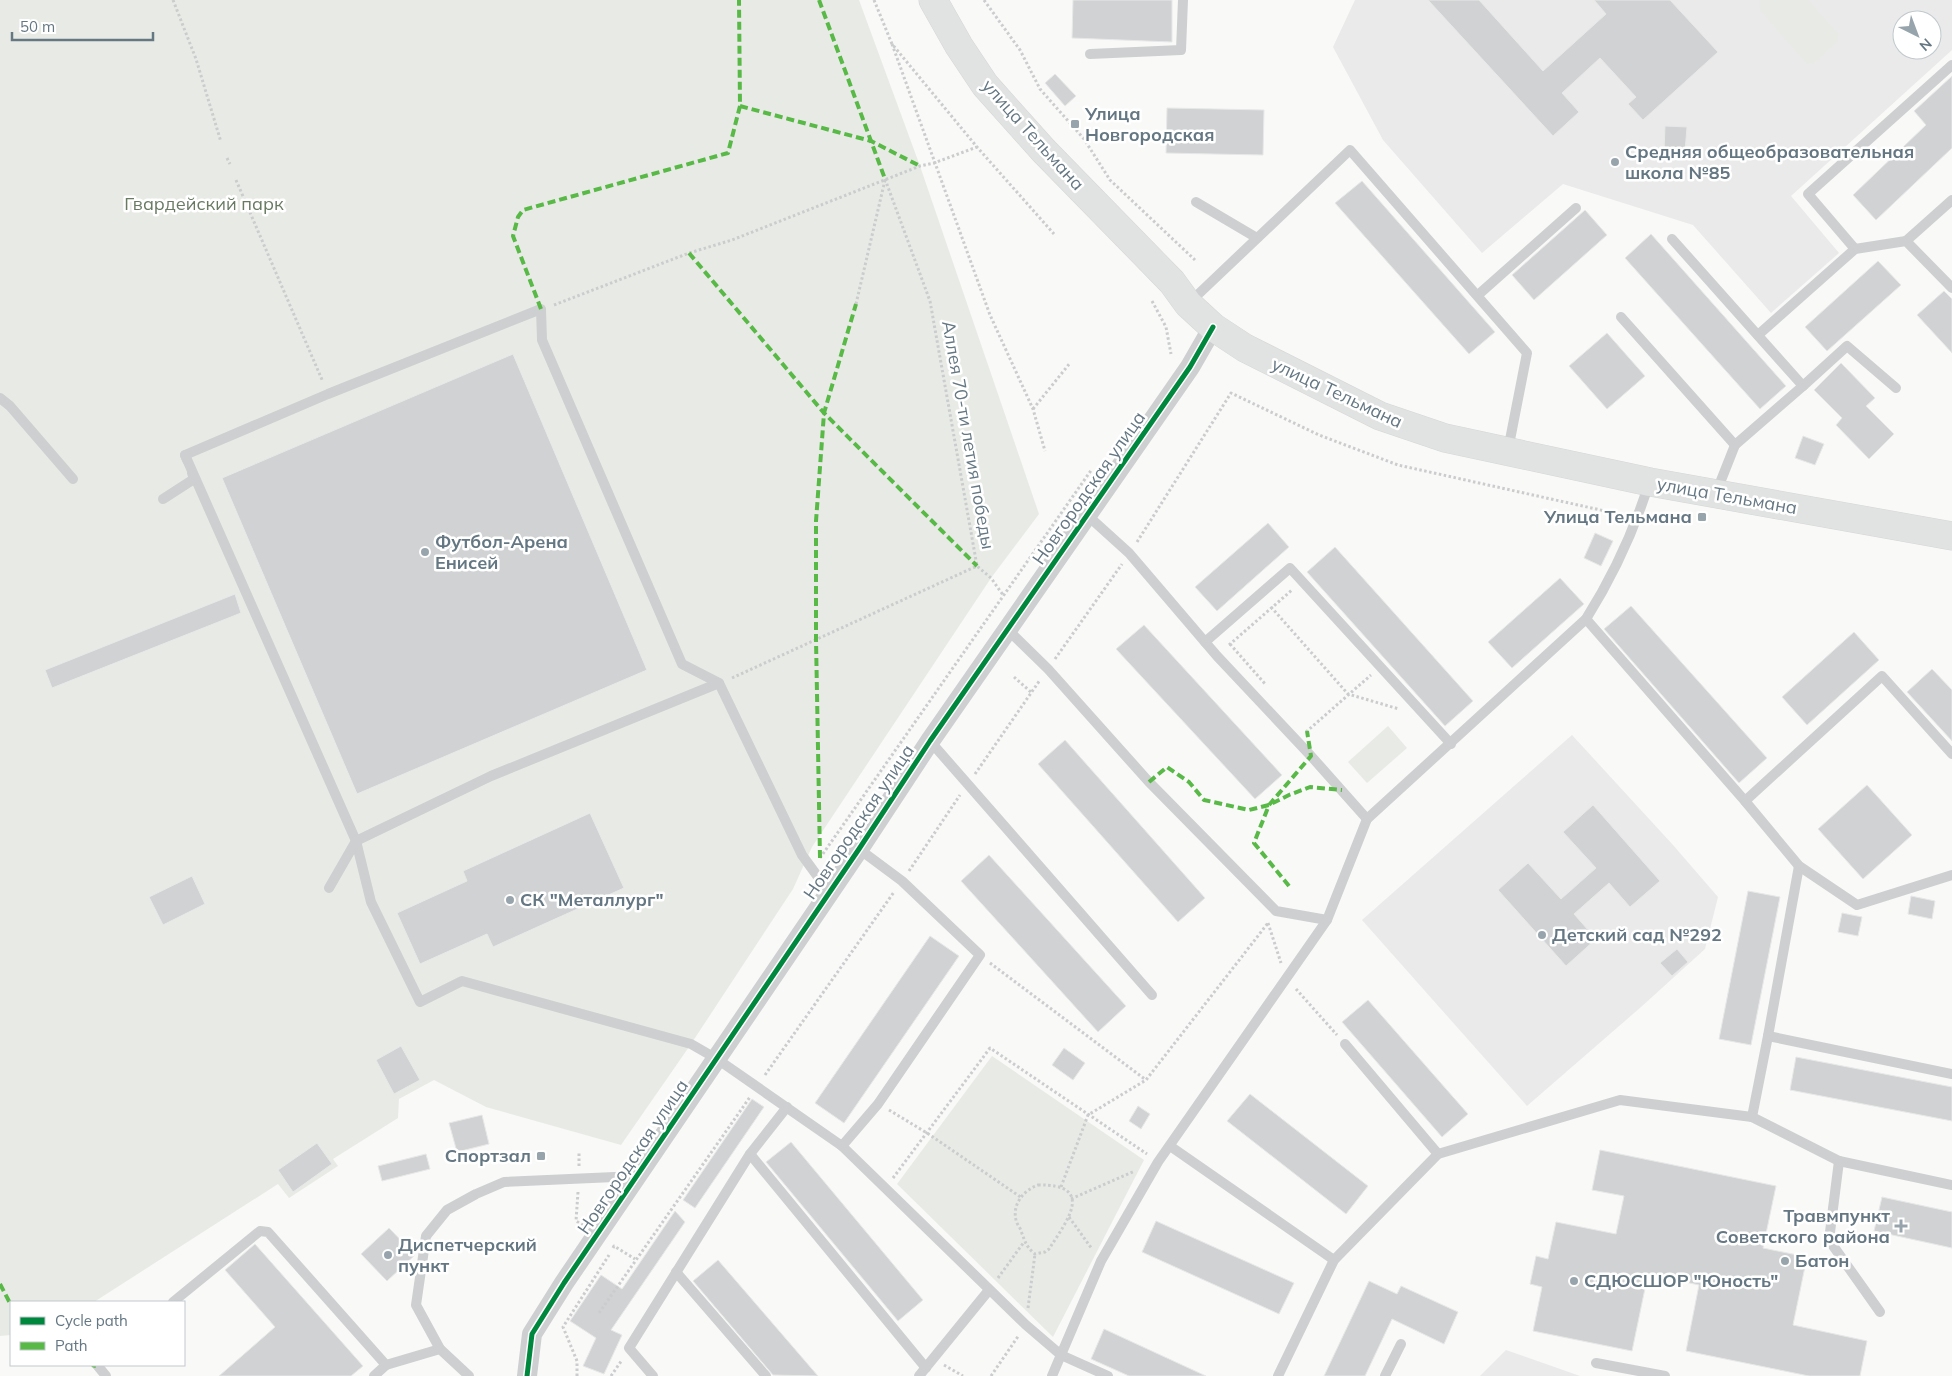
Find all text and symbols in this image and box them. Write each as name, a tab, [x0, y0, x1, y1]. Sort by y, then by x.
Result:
scale bar	[12, 10, 154, 42]
north arrow	[1892, 10, 1942, 60]
text: 50 m	[20, 17, 55, 36]
text: N	[1916, 34, 1936, 55]
street label: улица Тельмана	[977, 74, 1089, 195]
place label: Улица Новгородская	[1084, 102, 1215, 146]
marker: Улица Новгородская	[1069, 118, 1081, 130]
place label: Средняя общеобразовательная школа №85	[1625, 140, 1914, 184]
marker: Средняя общеобразовательная школа №85	[1609, 156, 1621, 168]
park label: Гвардейский парк	[124, 192, 284, 215]
street label: Аллея 70-ти летия победы	[937, 319, 1000, 551]
street label: улица Тельмана	[1268, 352, 1406, 433]
street label: Новгородская улица	[1027, 407, 1150, 569]
street label: улица Тельмана	[1655, 472, 1799, 519]
place label: Улица Тельмана	[1543, 505, 1692, 528]
marker: Улица Тельмана	[1696, 511, 1708, 523]
place label: Футбол-Арена Енисей	[435, 530, 568, 574]
marker: Футбол-Арена Енисей	[419, 546, 431, 558]
street label: Новгородская улица	[798, 740, 919, 904]
place label: СК "Металлург"	[520, 888, 663, 911]
marker: СК "Металлург"	[504, 894, 516, 906]
place label: Детский сад №292	[1552, 923, 1722, 946]
marker: Детский сад №292	[1536, 929, 1548, 941]
street label: Новгородская улица	[572, 1075, 693, 1239]
place label: Спортзал	[445, 1144, 531, 1167]
marker: Спортзал	[535, 1150, 547, 1162]
place label: Травмпункт Советского района	[1716, 1204, 1890, 1248]
marker: Травмпункт Советского района	[1894, 1219, 1908, 1233]
place label: Диспетчерский пункт	[398, 1233, 537, 1277]
marker: Диспетчерский пункт	[382, 1249, 394, 1261]
place label: Батон	[1795, 1249, 1849, 1272]
marker: Батон	[1779, 1255, 1791, 1267]
place label: СДЮСШОР "Юность"	[1584, 1269, 1778, 1292]
marker: СДЮСШОР "Юность"	[1568, 1275, 1580, 1287]
legend	[10, 1301, 185, 1366]
text: Cycle path	[55, 1311, 128, 1330]
text: Path	[55, 1336, 87, 1355]

